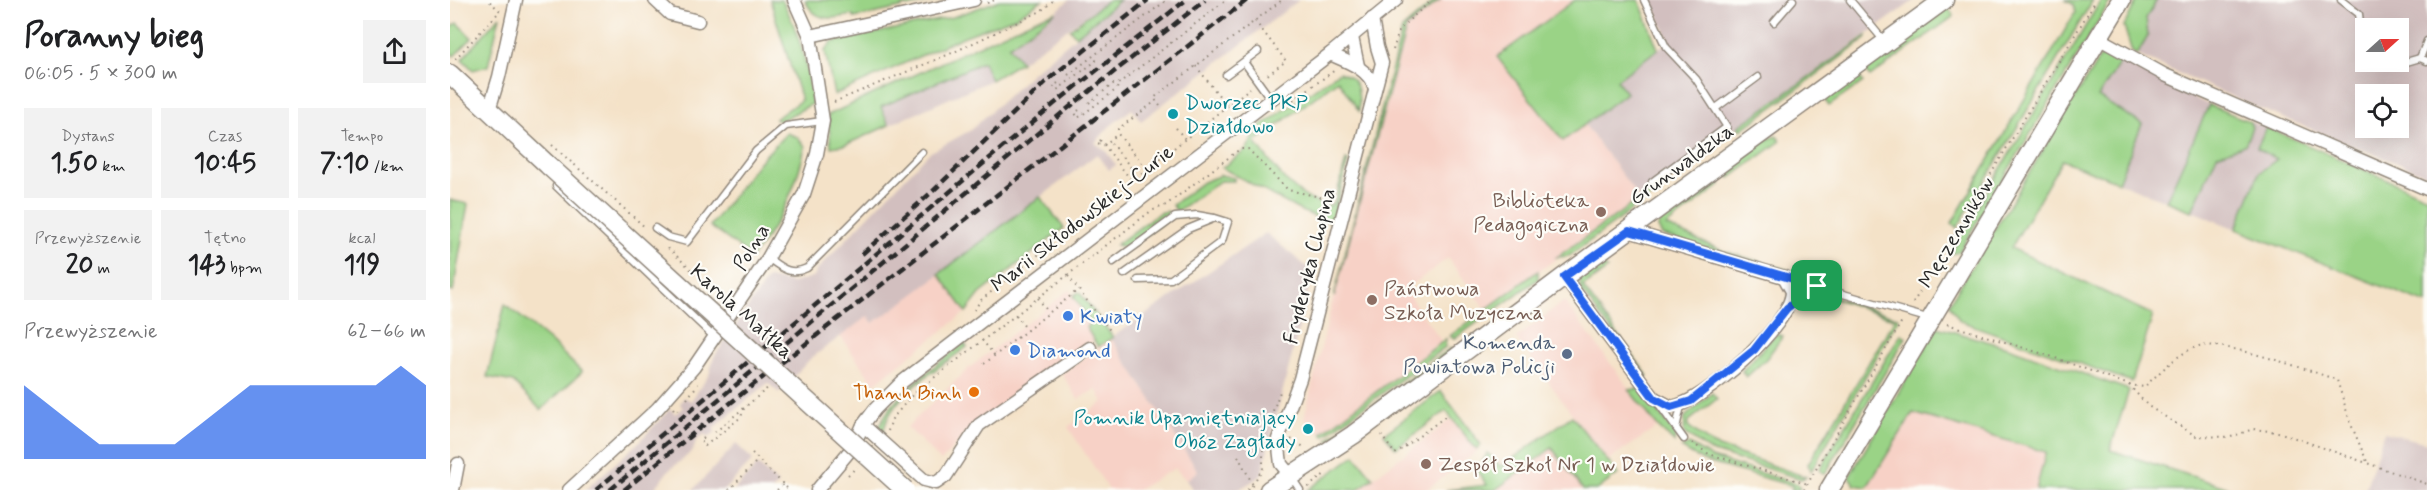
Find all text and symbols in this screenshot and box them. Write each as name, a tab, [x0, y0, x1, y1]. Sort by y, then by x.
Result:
text: Poranny bieg	[24, 15, 204, 59]
north arrow	[2355, 18, 2409, 72]
map controls	[2355, 18, 2409, 138]
button: share	[363, 20, 426, 83]
text: 06:05 · 5 × 300 m	[24, 60, 178, 87]
button: locate	[2355, 84, 2409, 138]
place label: Dworzec PKP Działdowo	[1185, 89, 1308, 141]
marker: Dworzec PKP Działdowo	[1166, 107, 1180, 121]
street label: Grunwaldzka	[1624, 117, 1739, 212]
text: Dystans	[61, 126, 115, 147]
text: Czas	[208, 126, 242, 147]
text: Tempo	[341, 126, 383, 147]
street label: Marii Skłodowskiej-Curie	[985, 138, 1180, 299]
text: 1.50	[50, 147, 98, 181]
text: 10:45	[194, 147, 256, 181]
text: 7:10	[320, 147, 369, 181]
text: km	[98, 156, 126, 177]
text: /km	[369, 156, 404, 177]
street label: Męczenników	[1912, 171, 2001, 294]
street label: Fryderyka Chopina	[1277, 185, 1343, 347]
place label: Biblioteka Pedagogiczna	[1473, 187, 1589, 240]
marker: Biblioteka Pedagogiczna	[1594, 205, 1608, 219]
street label: Polna	[727, 219, 777, 276]
text: Przewyższenie	[35, 228, 141, 249]
text: Tętno	[204, 228, 246, 249]
text: kcal	[349, 228, 375, 249]
text: 20	[66, 249, 93, 283]
text: 143	[188, 249, 226, 283]
text: 119	[344, 249, 380, 283]
text: m	[93, 258, 110, 279]
text: bpm	[226, 258, 262, 279]
street label: Karola Małłka	[684, 258, 799, 366]
pin	[1791, 260, 1842, 311]
icon: arrive	[1800, 269, 1833, 302]
place label: Państwowa Szkoła Muzyczna	[1384, 275, 1543, 327]
marker: Państwowa Szkoła Muzyczna	[1365, 293, 1379, 307]
place label: Kwiaty	[1080, 303, 1143, 331]
marker: Kwiaty	[1061, 309, 1075, 323]
text: Przewyższenie	[24, 318, 157, 345]
text: 62–66 m	[347, 318, 426, 345]
place label: Komenda Powiatowa Policji	[1403, 329, 1555, 381]
place label: Diamond	[1027, 337, 1111, 365]
marker: Diamond	[1008, 343, 1022, 357]
marker: Komenda Powiatowa Policji	[1560, 347, 1574, 361]
place label: Thanh Binh	[853, 379, 962, 407]
marker: Thanh Binh	[967, 385, 981, 399]
place label: Pomnik Upamiętniający Obóz Zagłady	[1074, 404, 1296, 457]
marker: Pomnik Upamiętniający Obóz Zagłady	[1301, 422, 1315, 436]
place label: Zespół Szkoł Nr 1 w Działdowie	[1438, 451, 1715, 479]
marker: Zespół Szkoł Nr 1 w Działdowie	[1419, 457, 1433, 471]

